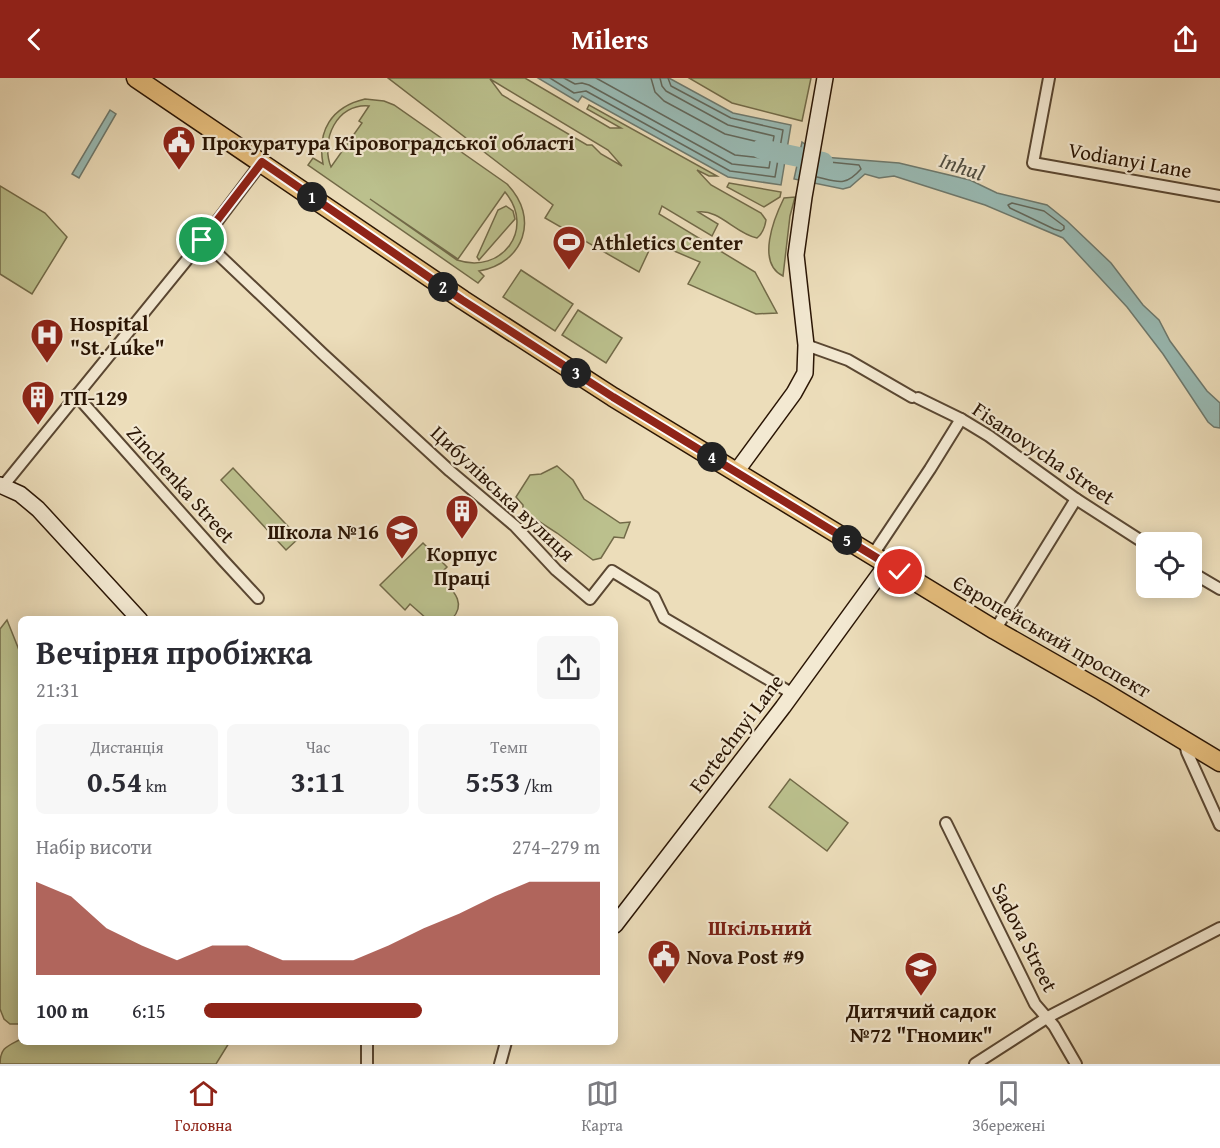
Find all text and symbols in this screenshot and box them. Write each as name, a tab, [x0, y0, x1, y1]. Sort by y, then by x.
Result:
text: Milers	[571, 19, 649, 59]
icon: back	[18, 23, 51, 56]
icon: share	[1169, 23, 1202, 56]
public building icon: Прокуратура Кіровоградської області	[161, 124, 197, 171]
place label: Прокуратура Кіровоградської області	[202, 127, 575, 158]
street label: Vodianyi Lane	[1066, 134, 1194, 186]
water label: Inhul	[935, 144, 989, 188]
pin: 1	[297, 182, 327, 212]
text: 1	[308, 185, 316, 209]
pin	[176, 214, 227, 265]
icon: arrive	[185, 223, 218, 256]
sports icon: Athletics Center	[551, 224, 587, 271]
place label: Athletics Center	[592, 227, 743, 258]
pin: 2	[428, 272, 458, 302]
text: 2	[439, 275, 447, 299]
place label: Hospital "St. Luke"	[70, 308, 165, 363]
hospital icon: Hospital "St. Luke"	[29, 317, 65, 364]
pin: 3	[561, 358, 591, 388]
text: 3	[572, 361, 580, 385]
building icon: ТП-129	[20, 379, 56, 426]
place label: ТП-129	[61, 382, 128, 413]
street label: Fisanovycha Street	[967, 394, 1122, 513]
street label: Zinchenka Street	[119, 418, 243, 550]
street label: Цибулівська вулиця	[424, 418, 582, 569]
pin: 4	[697, 442, 727, 472]
text: 4	[708, 445, 716, 469]
building icon: Корпус Праці	[444, 493, 480, 540]
school or university icon: Школа №16	[384, 513, 420, 560]
place label: Школа №16	[267, 516, 379, 547]
pin: 5	[832, 525, 862, 555]
text: 5	[843, 528, 851, 552]
map controls	[1136, 532, 1202, 598]
button: locate	[1136, 532, 1202, 598]
place label: Корпус Праці	[427, 538, 498, 593]
pin	[874, 546, 925, 597]
icon: check	[883, 555, 916, 588]
street label: Європейський проспект	[947, 567, 1157, 705]
text: Вечірня пробіжка	[36, 628, 312, 676]
button: share	[537, 636, 600, 699]
street label: Fortechnyi Lane	[681, 667, 791, 799]
text: 21:31	[36, 675, 79, 704]
text: Дистанція	[90, 735, 164, 759]
text: Час	[306, 735, 330, 759]
text: Темп	[491, 735, 527, 759]
text: 0.54	[87, 759, 142, 803]
text: 3:11	[290, 759, 346, 803]
text: 5:53	[465, 759, 520, 803]
text: km	[142, 774, 167, 798]
text: /km	[520, 774, 553, 798]
text: Набір висоти	[36, 832, 152, 861]
text: 274–279 m	[512, 832, 600, 861]
street label: Sadova Street	[984, 877, 1066, 998]
district label: Шкільний	[708, 911, 812, 943]
public building icon: Nova Post #9	[646, 938, 682, 985]
place label: Nova Post #9	[687, 941, 804, 972]
school or university icon: Дитячий садок №72 "Гномик"	[903, 950, 939, 997]
place label: Дитячий садок №72 "Гномик"	[845, 995, 997, 1050]
text: 100 m	[36, 996, 89, 1025]
text: 6:15	[132, 996, 166, 1025]
tab: Головна	[175, 1077, 232, 1137]
tab: Карта	[582, 1077, 623, 1137]
tab: Збережені	[972, 1077, 1045, 1137]

